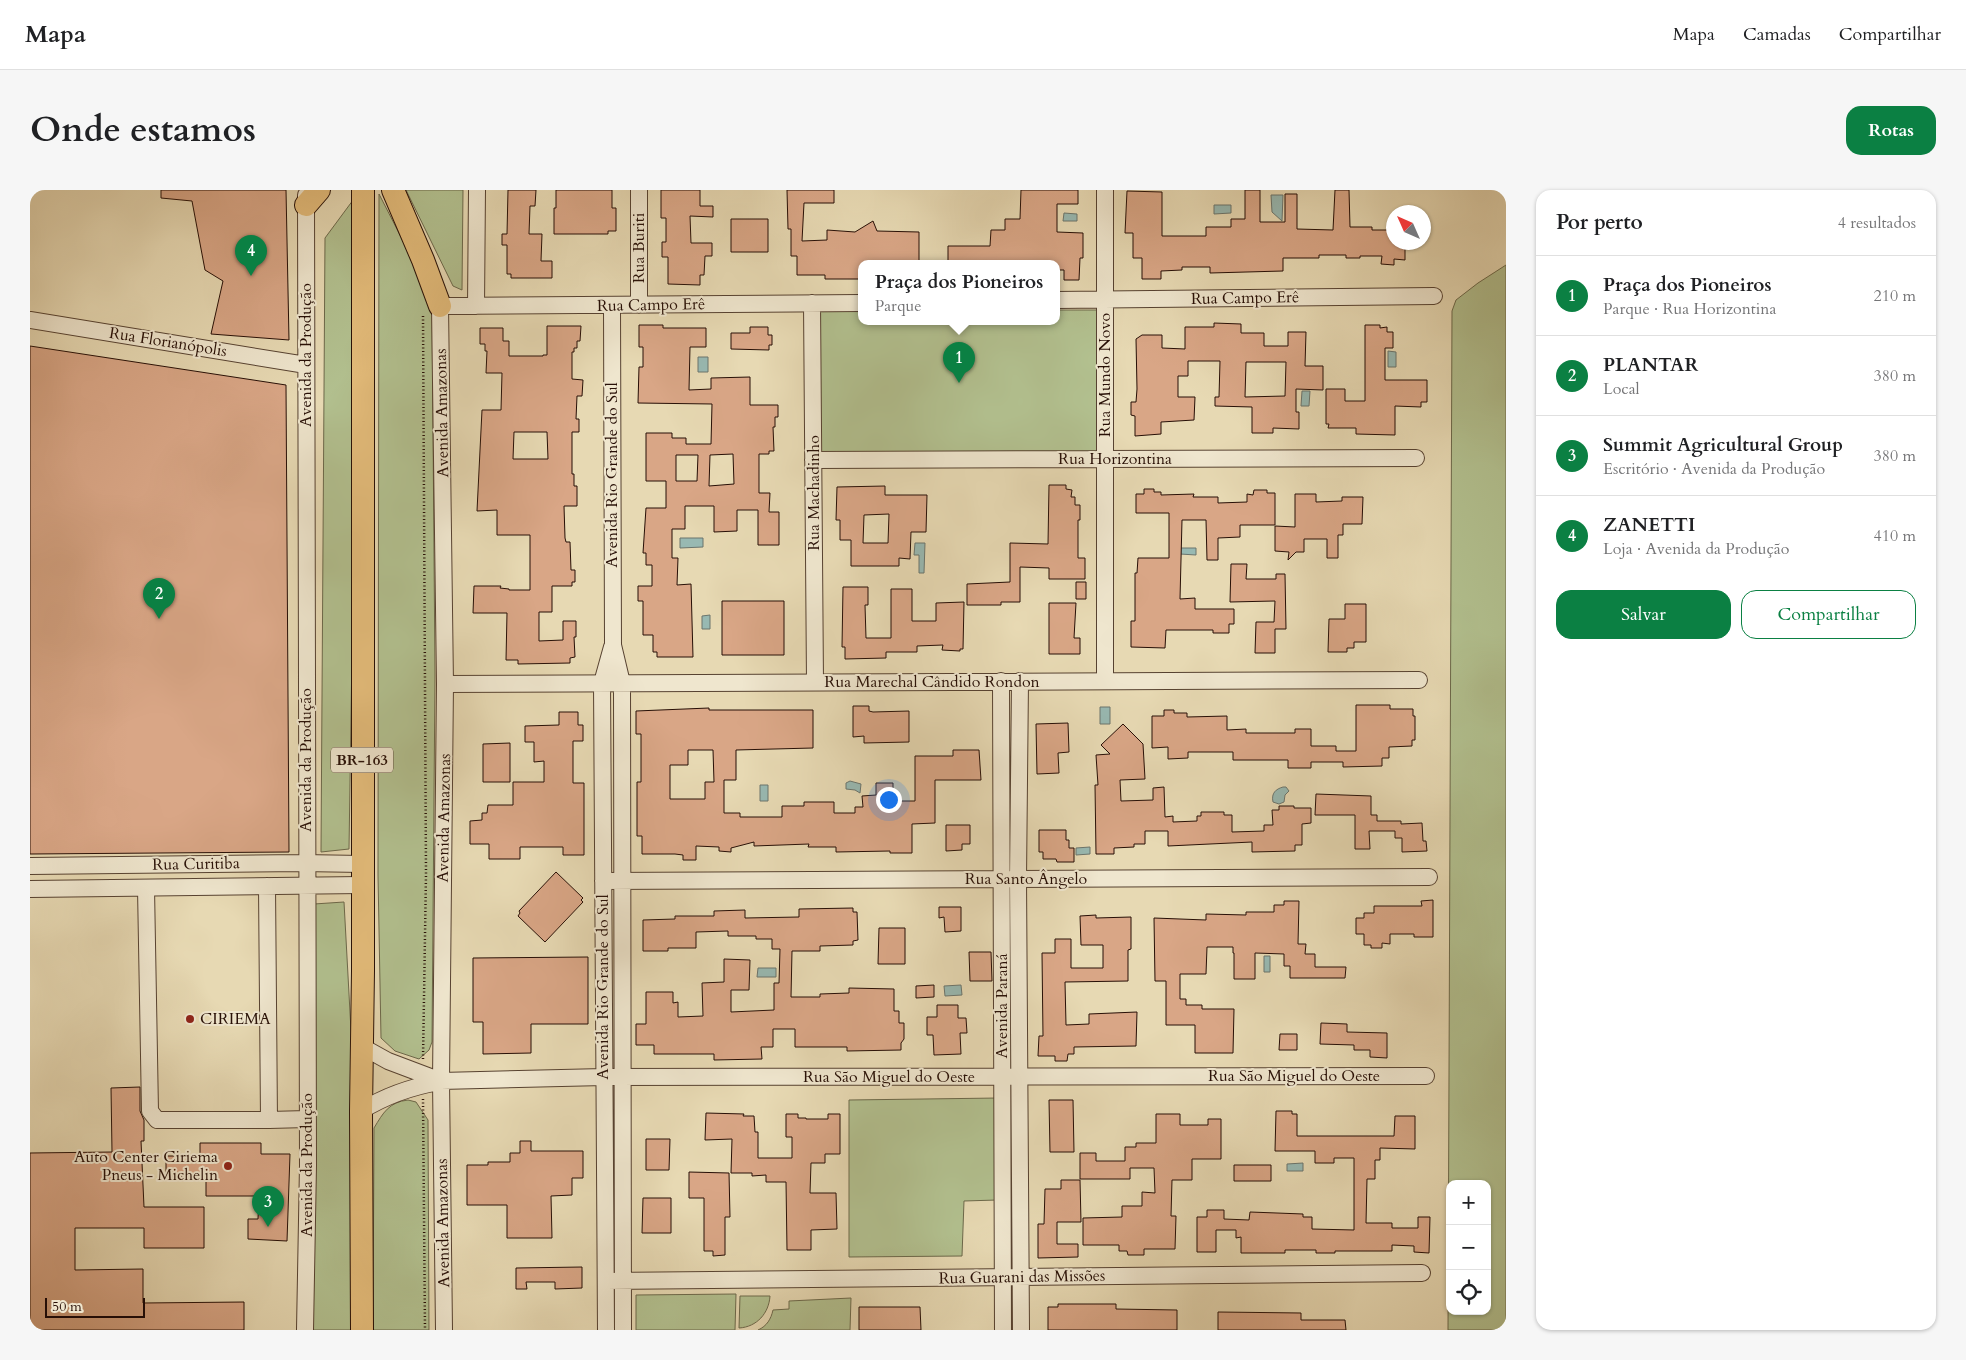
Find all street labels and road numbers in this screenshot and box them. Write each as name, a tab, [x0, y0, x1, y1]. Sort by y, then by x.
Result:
street label: Rua Buriti	[628, 212, 650, 283]
street label: Avenida da Produção	[295, 283, 317, 427]
street label: Rua Campo Erê	[1191, 286, 1299, 310]
street label: Rua Campo Erê	[597, 293, 705, 317]
street label: Rua Mundo Novo	[1094, 312, 1116, 437]
street label: Rua Florianópolis	[108, 322, 228, 362]
street label: Avenida Amazonas	[430, 348, 454, 478]
street label: Avenida Rio Grande do Sul	[601, 382, 623, 568]
street label: Rua Machadinho	[803, 435, 825, 551]
street label: Rua Horizontina	[1058, 448, 1172, 470]
street label: Rua Marechal Cândido Rondon	[824, 671, 1040, 693]
street label: Avenida da Produção	[295, 688, 317, 832]
road number: BR-163	[331, 748, 393, 772]
street label: Avenida Amazonas	[432, 753, 456, 883]
street label: Rua Curitiba	[152, 852, 240, 876]
street label: Rua Santo Ângelo	[965, 868, 1088, 890]
street label: Avenida Rio Grande do Sul	[592, 894, 614, 1080]
street label: Avenida Paraná	[991, 953, 1013, 1059]
street label: Rua São Miguel do Oeste	[1208, 1065, 1380, 1087]
street label: Rua São Miguel do Oeste	[803, 1066, 975, 1088]
street label: Avenida da Produção	[296, 1093, 318, 1237]
street label: Avenida Amazonas	[431, 1158, 455, 1288]
street label: Rua Guarani das Missões	[938, 1265, 1106, 1289]

